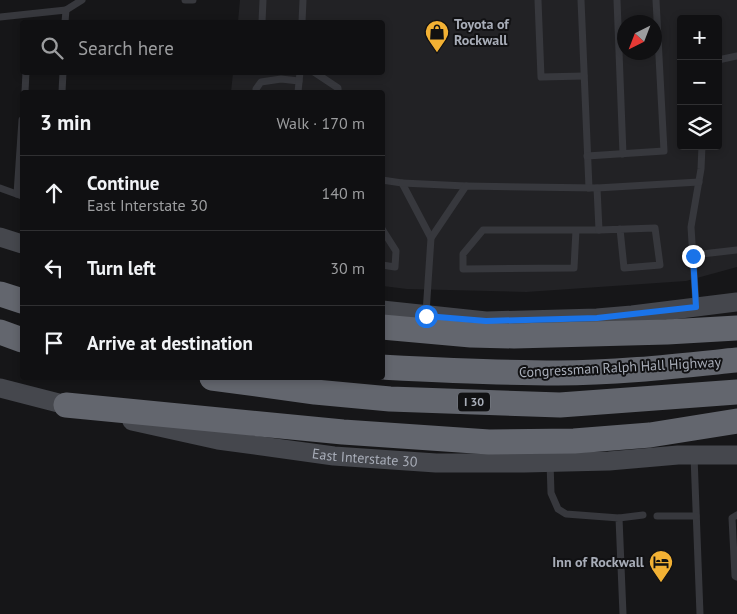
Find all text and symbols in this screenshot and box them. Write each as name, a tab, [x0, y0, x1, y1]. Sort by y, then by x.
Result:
place label: Toyota of Rockwall	[454, 15, 510, 49]
north arrow	[617, 15, 662, 60]
map controls	[677, 15, 722, 150]
button: +	[677, 15, 722, 60]
shop icon: Toyota of Rockwall	[424, 19, 450, 53]
search box	[20, 20, 385, 75]
icon: search	[38, 34, 66, 62]
text: Search here	[78, 36, 174, 60]
button: −	[677, 60, 722, 105]
button: layers	[677, 105, 722, 150]
text: 3 min	[40, 109, 91, 136]
text: Walk · 170 m	[276, 113, 365, 133]
text: Continue	[87, 171, 159, 195]
icon: ahead	[40, 179, 68, 207]
text: 140 m	[322, 183, 365, 203]
text: East Interstate 30	[87, 195, 207, 215]
route end	[682, 245, 705, 268]
icon: left	[40, 254, 68, 282]
text: Turn left	[87, 256, 156, 280]
text: 30 m	[330, 258, 365, 278]
route start	[415, 305, 438, 328]
icon: arrive	[40, 329, 68, 357]
text: Arrive at destination	[87, 331, 253, 355]
street label: Congressman Ralph Hall Highway	[519, 353, 722, 381]
road number: I 30	[458, 392, 490, 412]
street label: East Interstate 30	[311, 444, 418, 471]
hotel icon: Inn of Rockwall	[648, 549, 674, 583]
place label: Inn of Rockwall	[552, 553, 645, 571]

